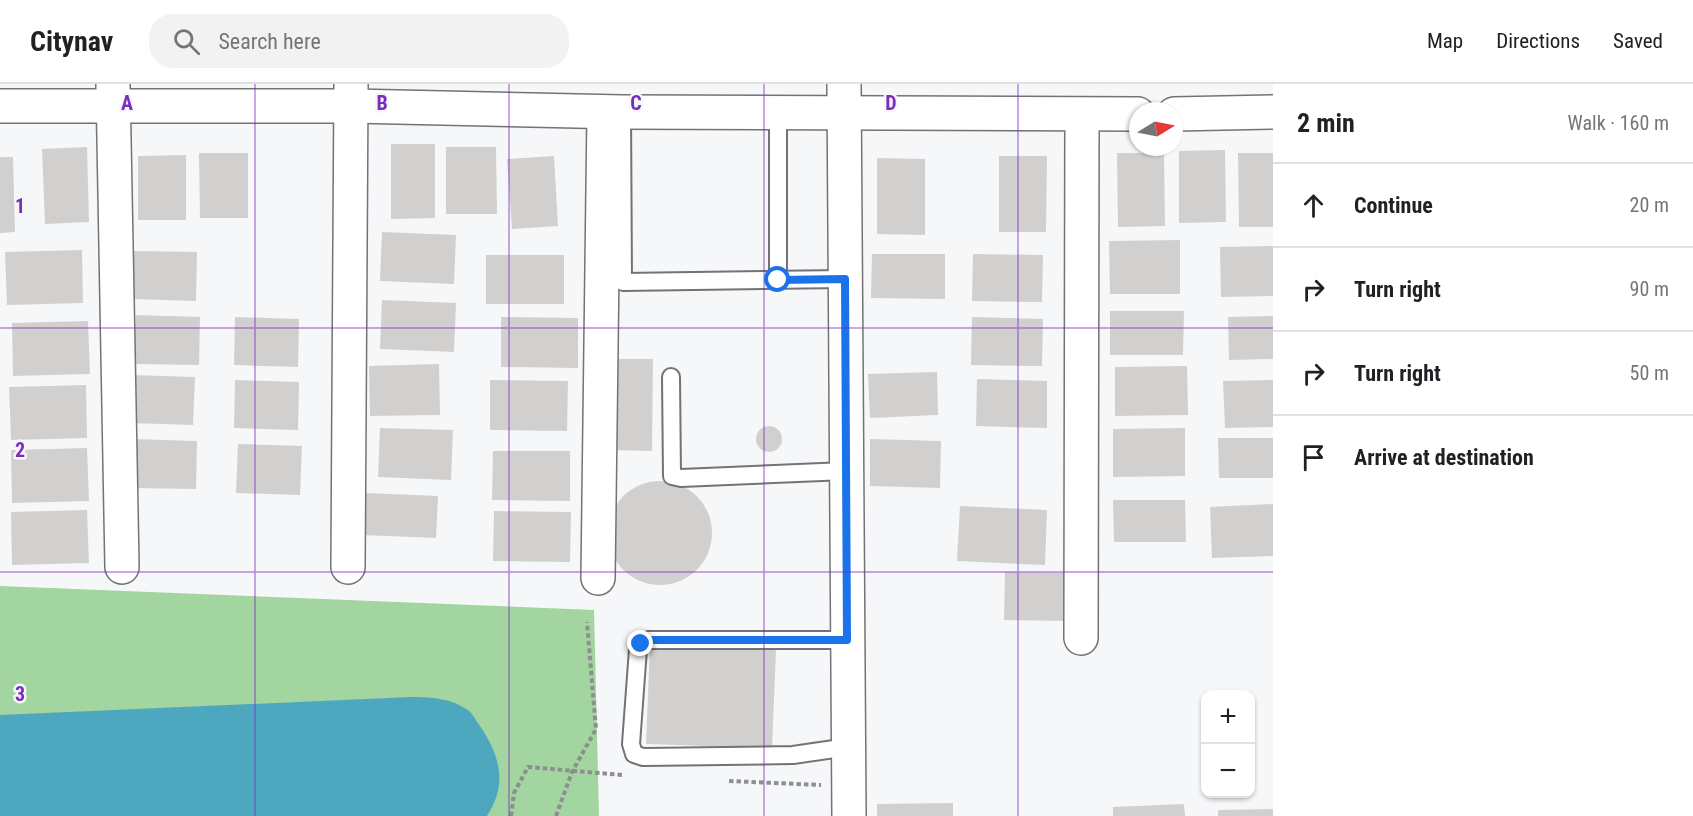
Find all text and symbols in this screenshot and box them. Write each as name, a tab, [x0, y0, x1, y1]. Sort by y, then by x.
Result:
search box	[149, 14, 569, 68]
text: Citynav	[30, 25, 113, 58]
icon: search	[170, 25, 203, 58]
text: Search here	[218, 29, 321, 54]
text: Map	[1427, 29, 1463, 53]
text: Directions	[1496, 29, 1580, 53]
text: Saved	[1613, 29, 1663, 53]
text: A	[121, 91, 133, 115]
text: B	[376, 91, 388, 115]
text: C	[630, 91, 642, 115]
text: D	[885, 91, 897, 115]
north arrow	[1129, 102, 1183, 156]
text: 2 min	[1297, 108, 1355, 138]
text: Walk · 160 m	[1568, 111, 1669, 135]
icon: ahead	[1297, 189, 1330, 222]
text: Continue	[1354, 193, 1433, 218]
text: 20 m	[1630, 193, 1669, 217]
text: 1	[15, 194, 25, 218]
route start	[764, 266, 790, 292]
icon: right	[1297, 273, 1330, 306]
text: Turn right	[1354, 277, 1441, 302]
text: 90 m	[1630, 277, 1669, 301]
icon: right	[1297, 357, 1330, 390]
text: Turn right	[1354, 361, 1441, 386]
text: 50 m	[1630, 361, 1669, 385]
text: 2	[15, 438, 25, 462]
icon: arrive	[1297, 441, 1330, 474]
text: Arrive at destination	[1354, 445, 1534, 470]
route end	[627, 630, 653, 656]
text: 3	[15, 682, 25, 706]
map controls	[1201, 690, 1255, 798]
button: +	[1201, 690, 1255, 744]
button: −	[1201, 744, 1255, 798]

